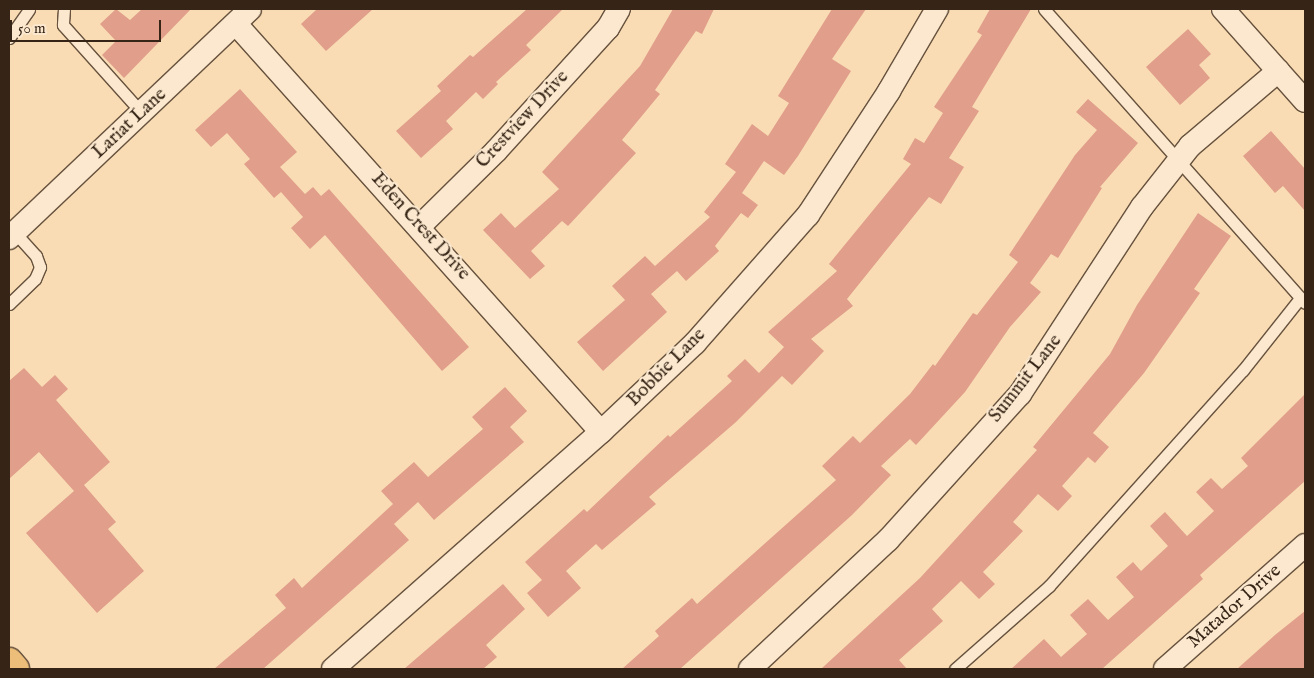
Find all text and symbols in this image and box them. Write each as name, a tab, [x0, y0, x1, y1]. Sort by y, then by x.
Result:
scale bar	[12, 10, 164, 42]
text: 50 m	[18, 19, 46, 38]
street label: Crestview Drive	[472, 66, 574, 174]
street label: Lariat Lane	[88, 84, 172, 164]
street label: Eden Crest Drive	[366, 168, 474, 286]
street label: Bobbie Lane	[623, 324, 711, 412]
street label: Summit Lane	[985, 331, 1067, 427]
street label: Matador Drive	[1184, 560, 1286, 654]

